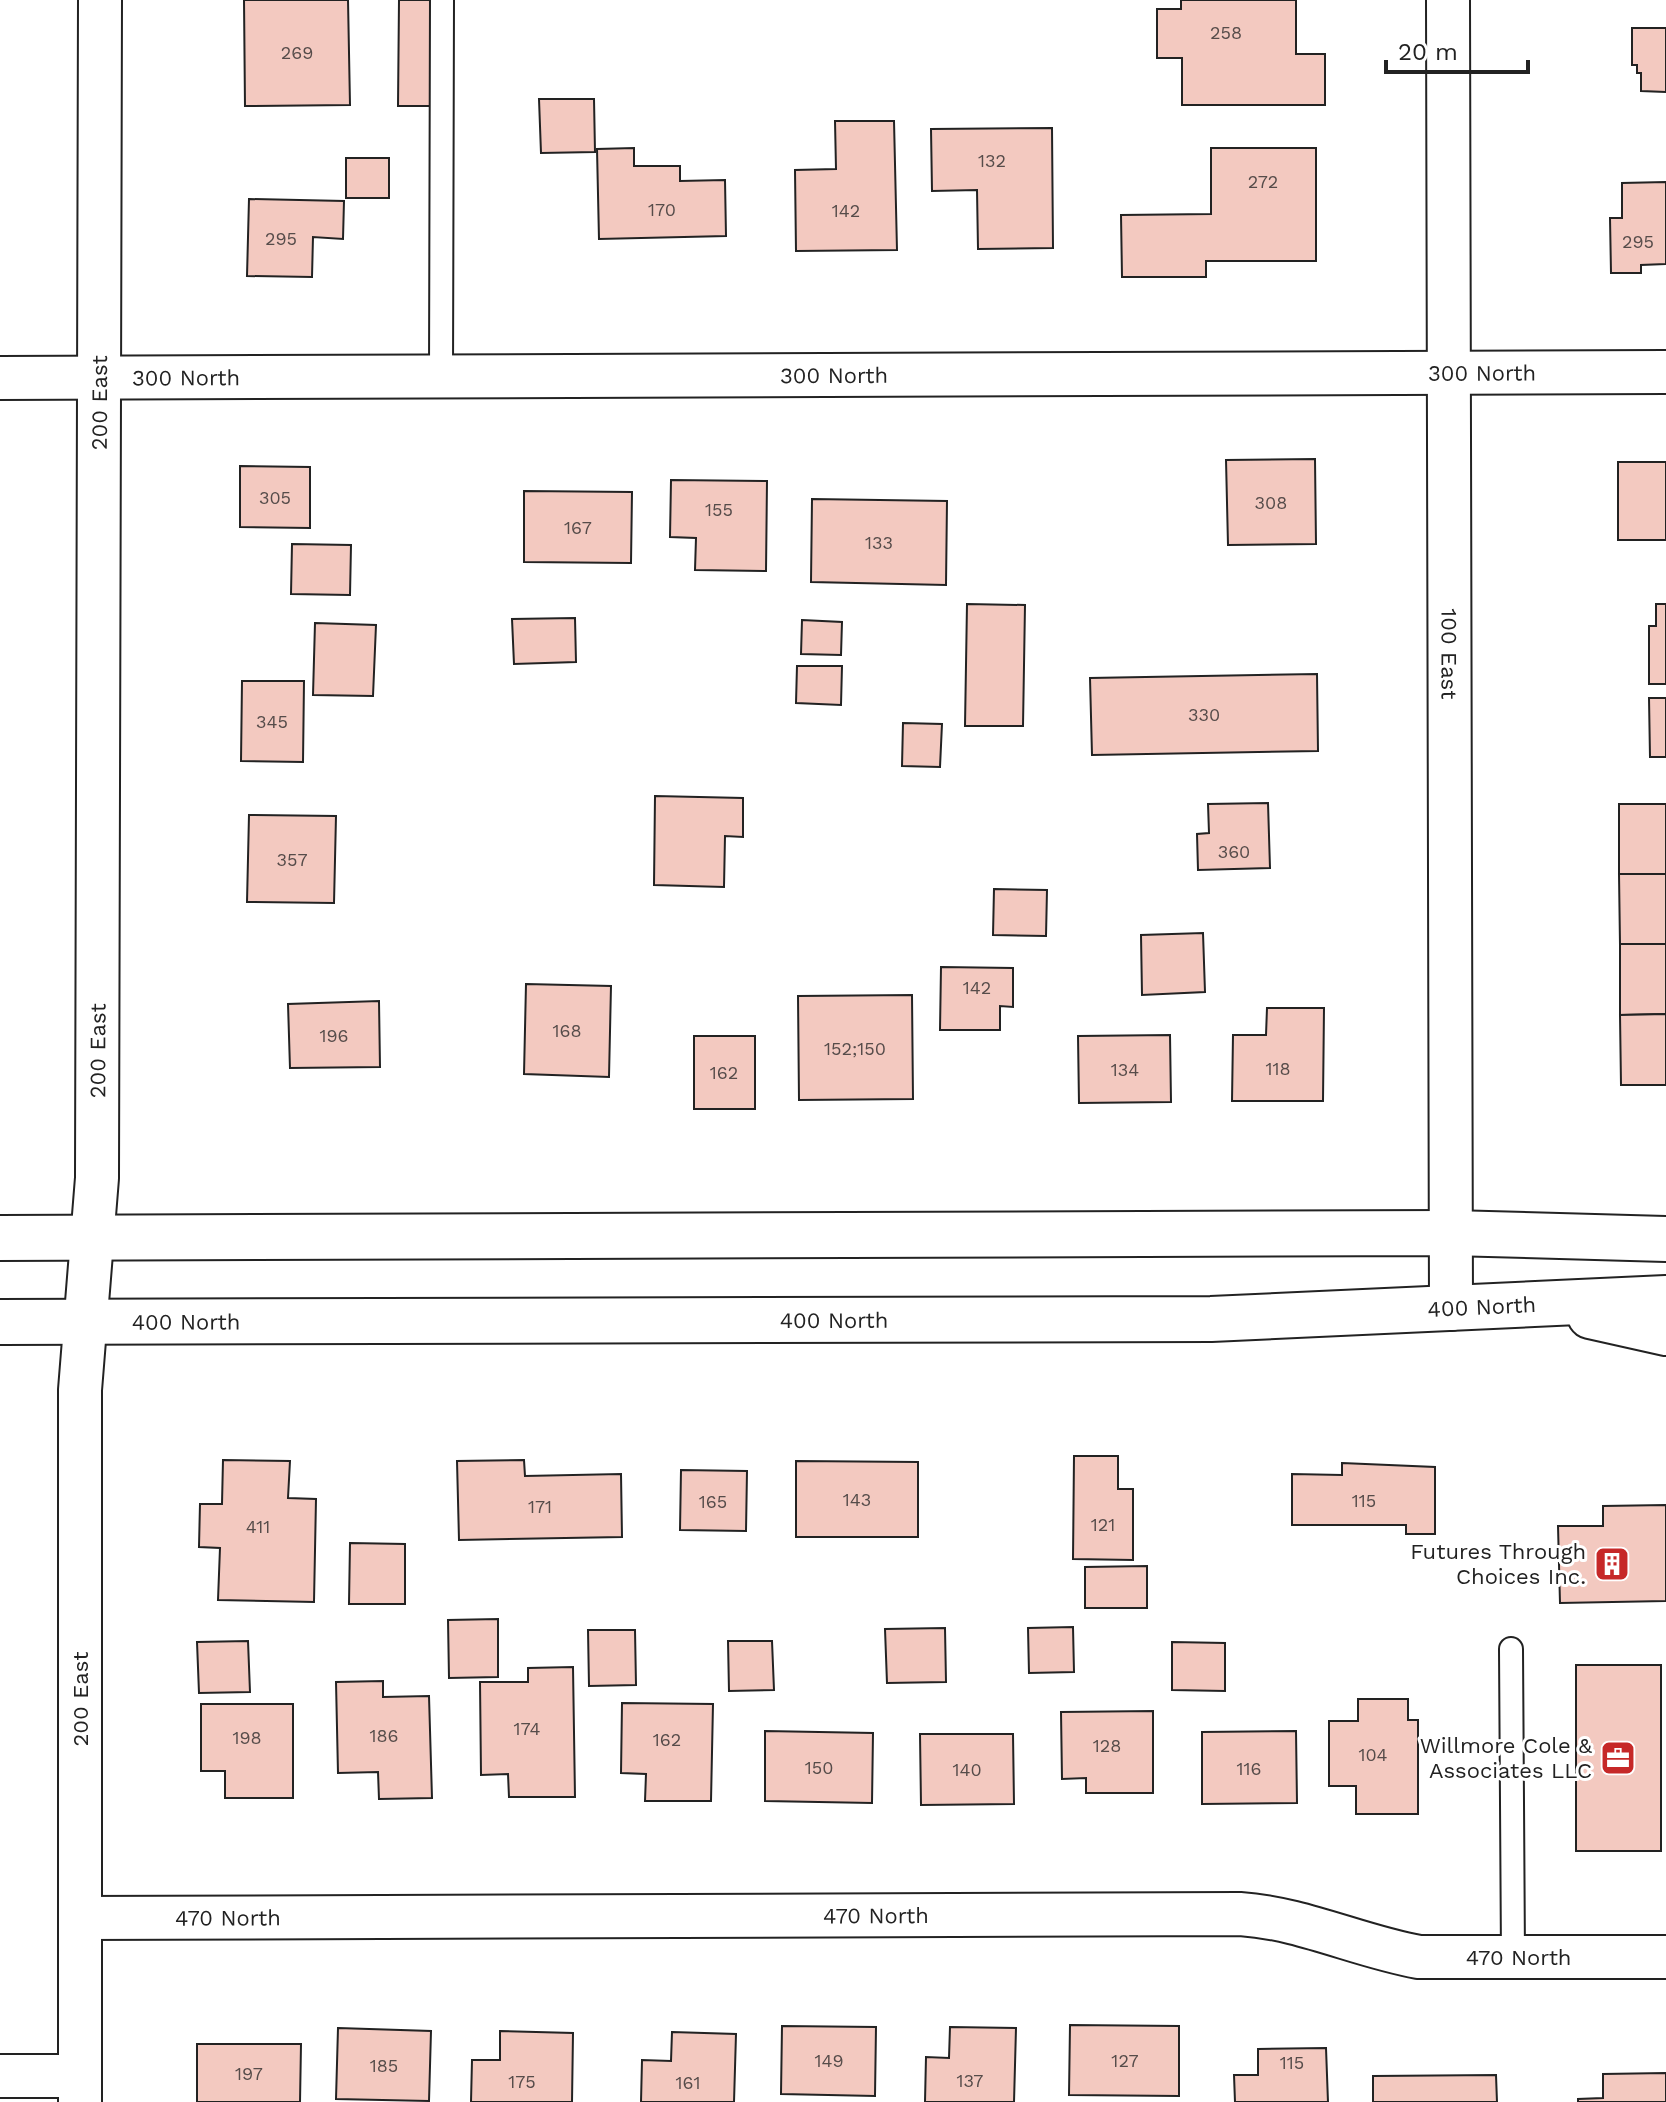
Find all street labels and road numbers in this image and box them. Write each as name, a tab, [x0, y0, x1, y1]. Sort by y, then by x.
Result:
street label: 200 East	[86, 355, 112, 450]
street label: 300 North	[1428, 360, 1536, 385]
street label: 300 North	[780, 362, 888, 388]
street label: 300 North	[132, 365, 240, 390]
street label: 100 East	[1437, 609, 1462, 699]
street label: 200 East	[85, 1003, 110, 1098]
street label: 400 North	[1427, 1292, 1537, 1321]
street label: 400 North	[780, 1307, 888, 1333]
street label: 400 North	[132, 1309, 240, 1334]
street label: 200 East	[68, 1652, 93, 1747]
street label: 470 North	[823, 1903, 929, 1928]
street label: 470 North	[175, 1905, 281, 1930]
street label: 470 North	[1466, 1945, 1571, 1970]

